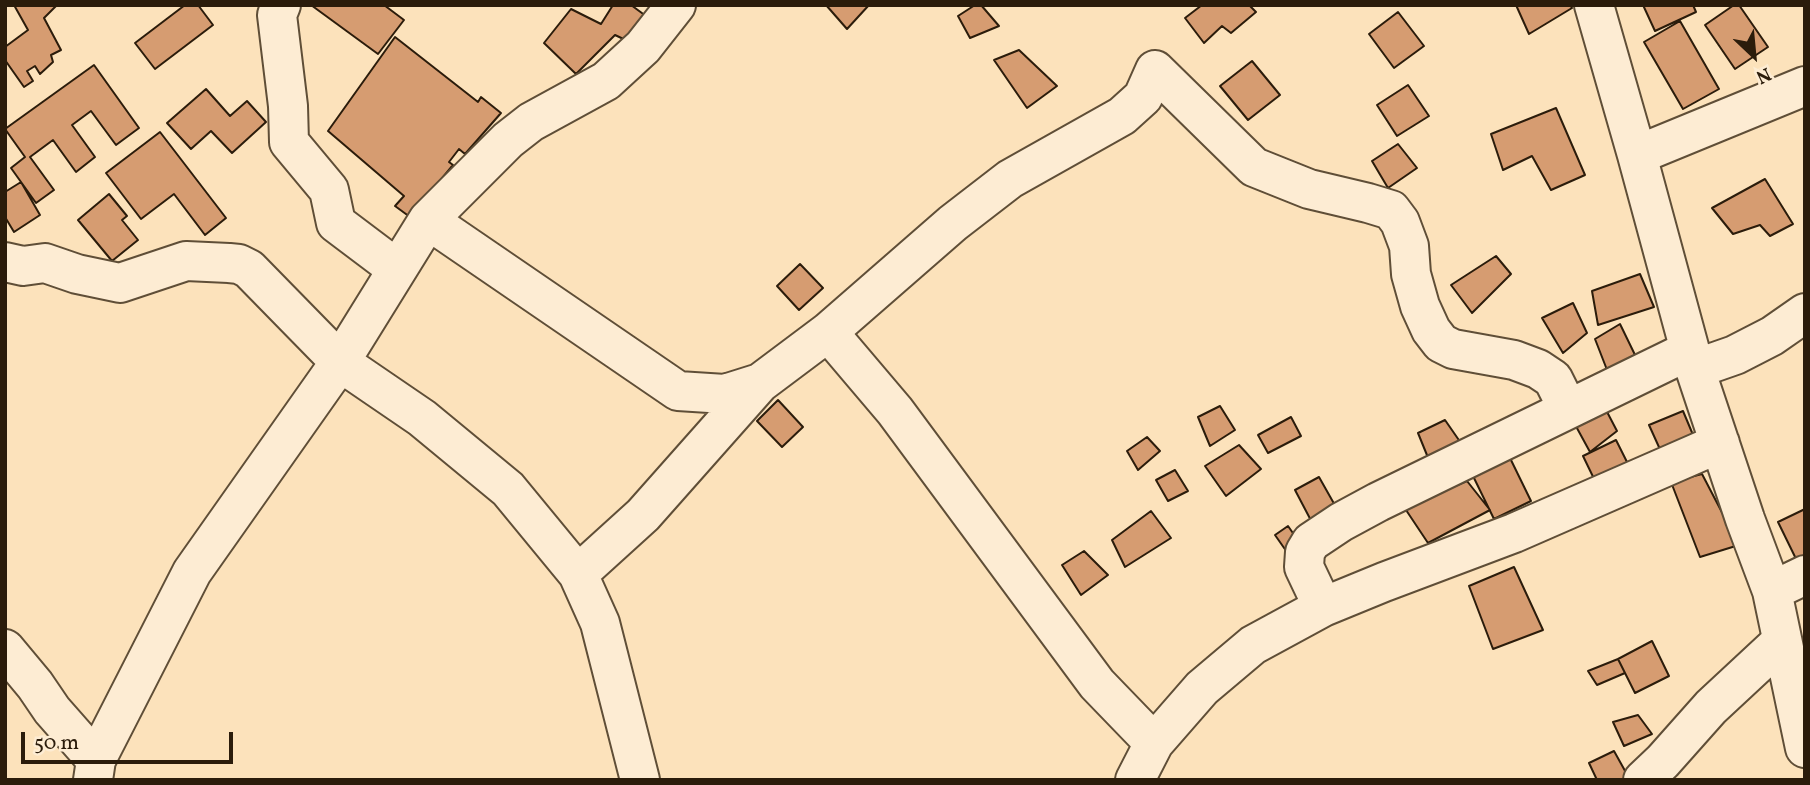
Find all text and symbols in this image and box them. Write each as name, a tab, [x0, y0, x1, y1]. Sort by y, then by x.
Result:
north arrow	[1719, 21, 1789, 91]
text: N	[1751, 60, 1775, 90]
scale bar	[24, 718, 236, 762]
text: 50 m	[34, 729, 79, 758]

